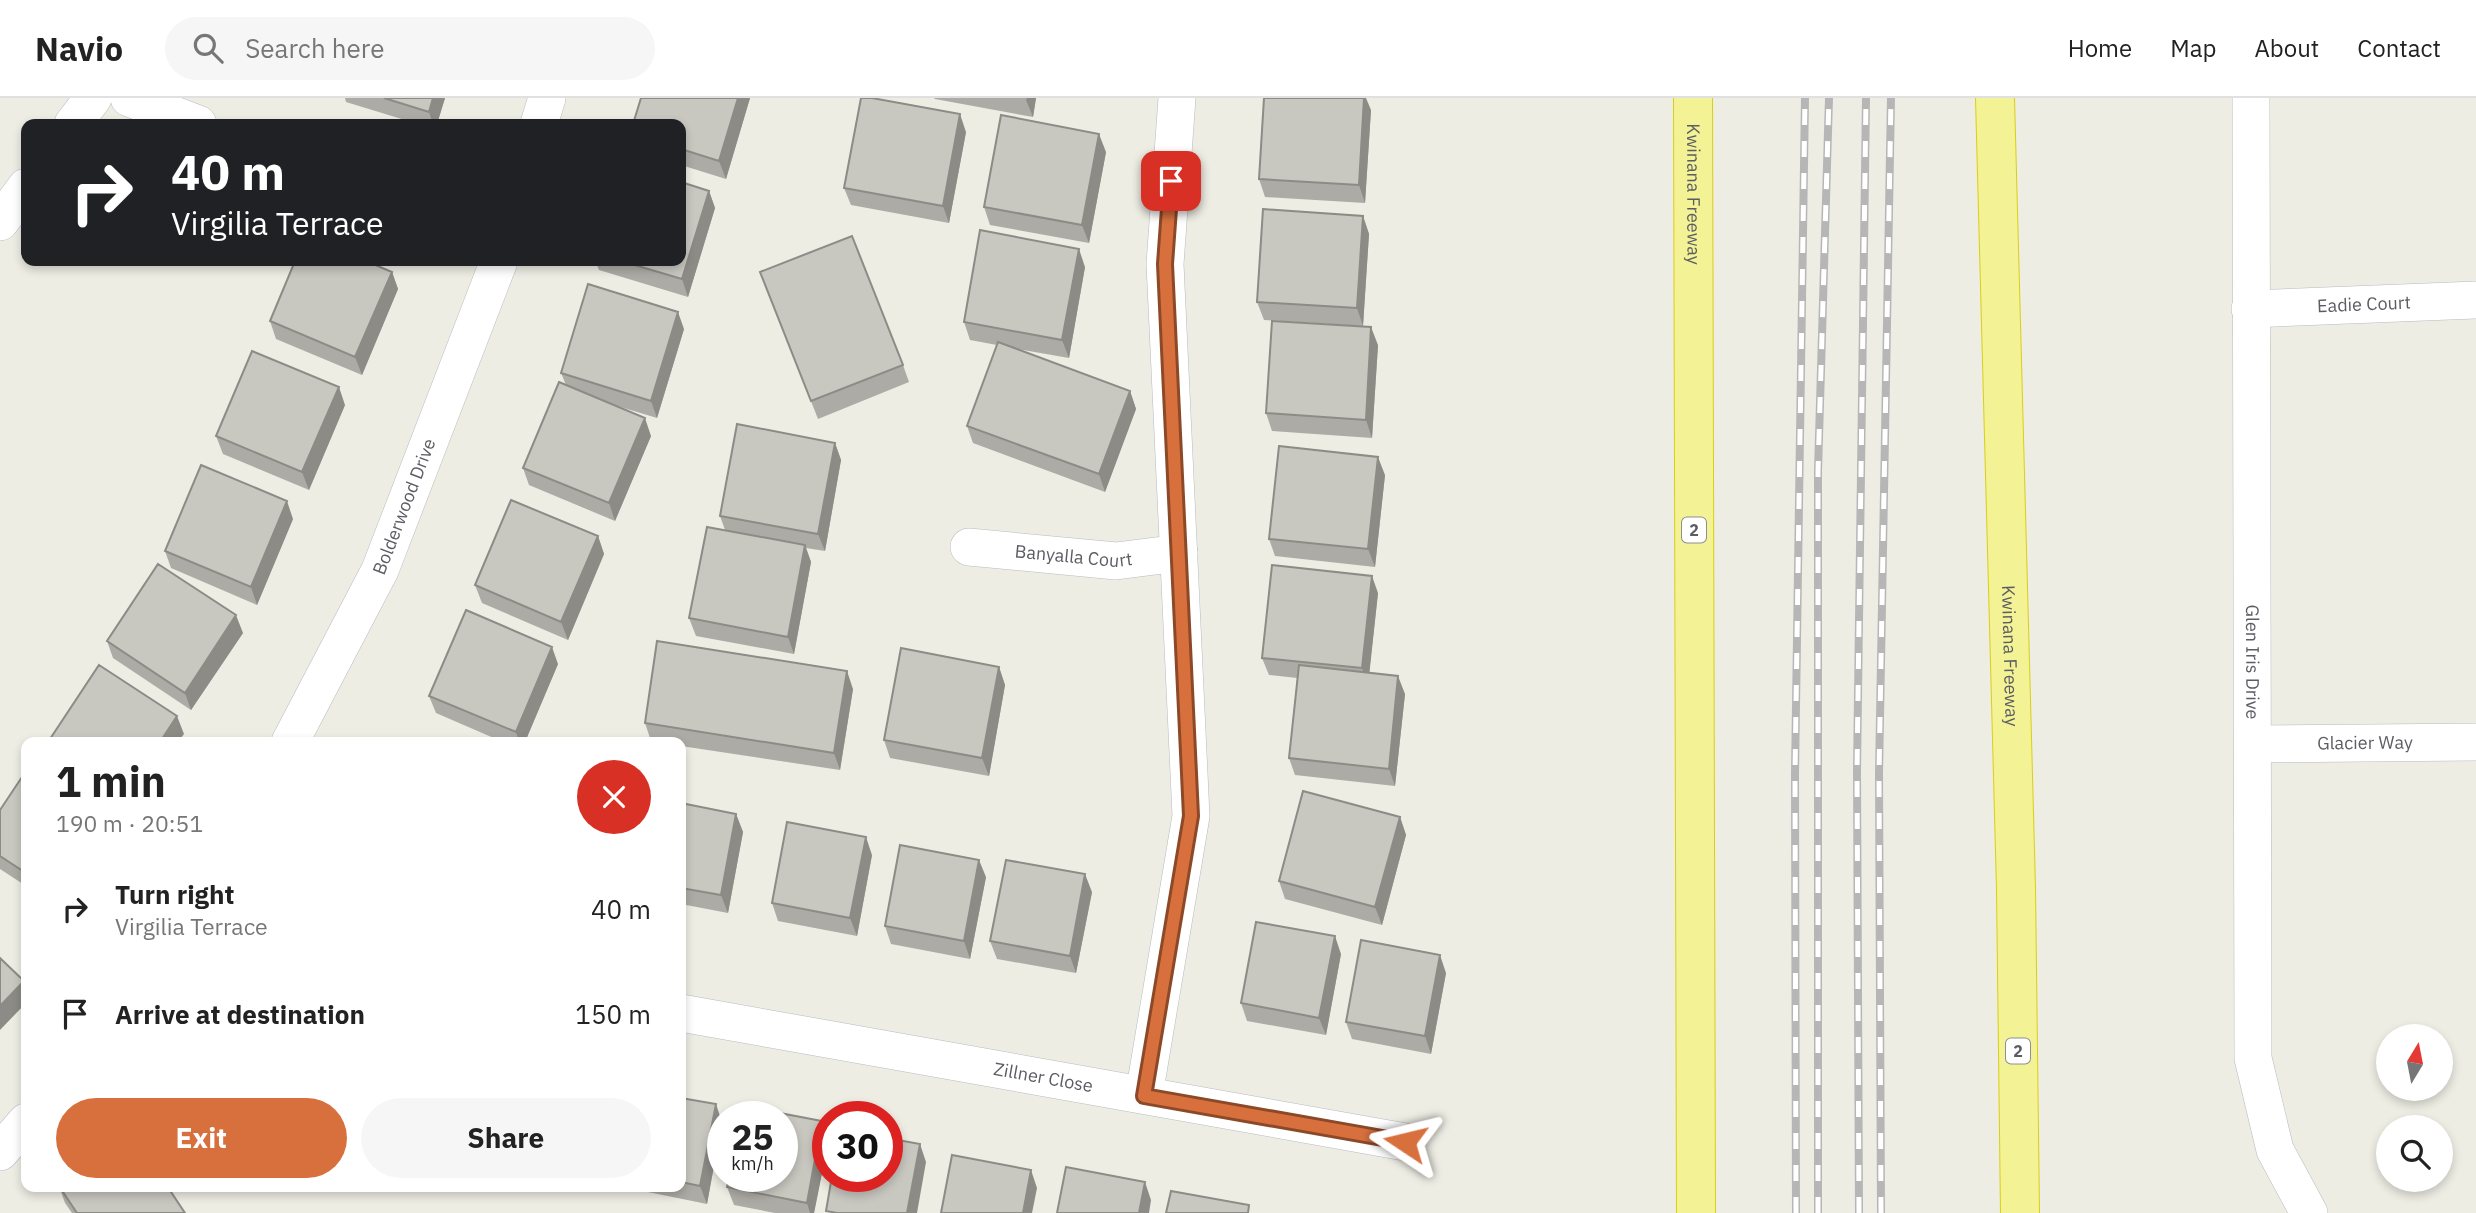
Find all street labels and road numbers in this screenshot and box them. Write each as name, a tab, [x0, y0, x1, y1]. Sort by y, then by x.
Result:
street label: Kwinana Freeway	[1682, 123, 1705, 265]
street label: Eadie Court	[2317, 291, 2411, 317]
street label: Bolderwood Drive	[367, 435, 441, 578]
road number: 2	[1682, 518, 1706, 542]
street label: Banyalla Court	[1014, 539, 1134, 572]
street label: Kwinana Freeway	[1997, 585, 2024, 727]
street label: Glen Iris Drive	[2241, 605, 2264, 720]
street label: Glacier Way	[2317, 731, 2413, 754]
road number: 2	[2006, 1038, 2030, 1063]
street label: Zillner Close	[992, 1057, 1095, 1097]

